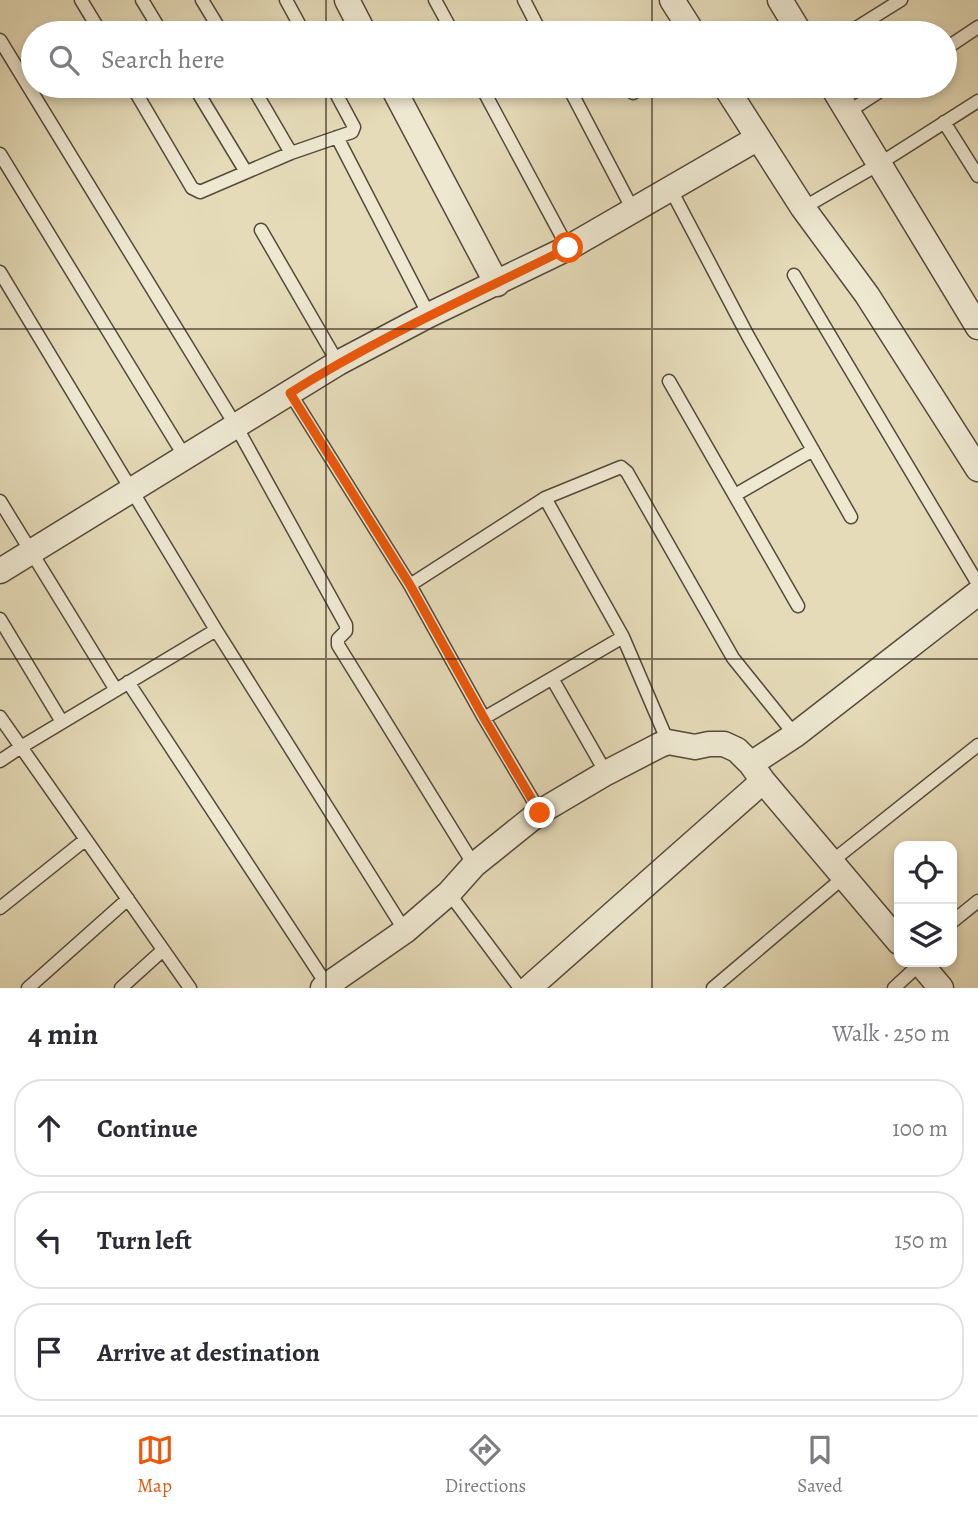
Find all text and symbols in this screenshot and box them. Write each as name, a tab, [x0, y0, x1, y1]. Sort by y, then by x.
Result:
search box	[21, 21, 957, 98]
icon: search	[45, 41, 83, 79]
text: Search here	[101, 42, 225, 77]
route start	[552, 232, 583, 263]
route end	[524, 797, 555, 828]
map controls	[894, 841, 957, 967]
button: locate	[894, 841, 957, 904]
button: layers	[894, 904, 957, 967]
text: 4 min	[28, 1014, 98, 1054]
text: Walk · 250 m	[832, 1018, 950, 1049]
icon: ahead	[30, 1109, 68, 1147]
text: Continue	[97, 1111, 198, 1146]
text: 100 m	[892, 1113, 948, 1144]
icon: left	[30, 1221, 68, 1259]
text: Turn left	[97, 1223, 192, 1258]
text: 150 m	[894, 1225, 948, 1256]
icon: arrive	[30, 1333, 68, 1371]
text: Arrive at destination	[97, 1335, 320, 1370]
tab: Map	[136, 1431, 174, 1499]
tab: Directions	[445, 1431, 526, 1499]
tab: Saved	[797, 1431, 842, 1499]

